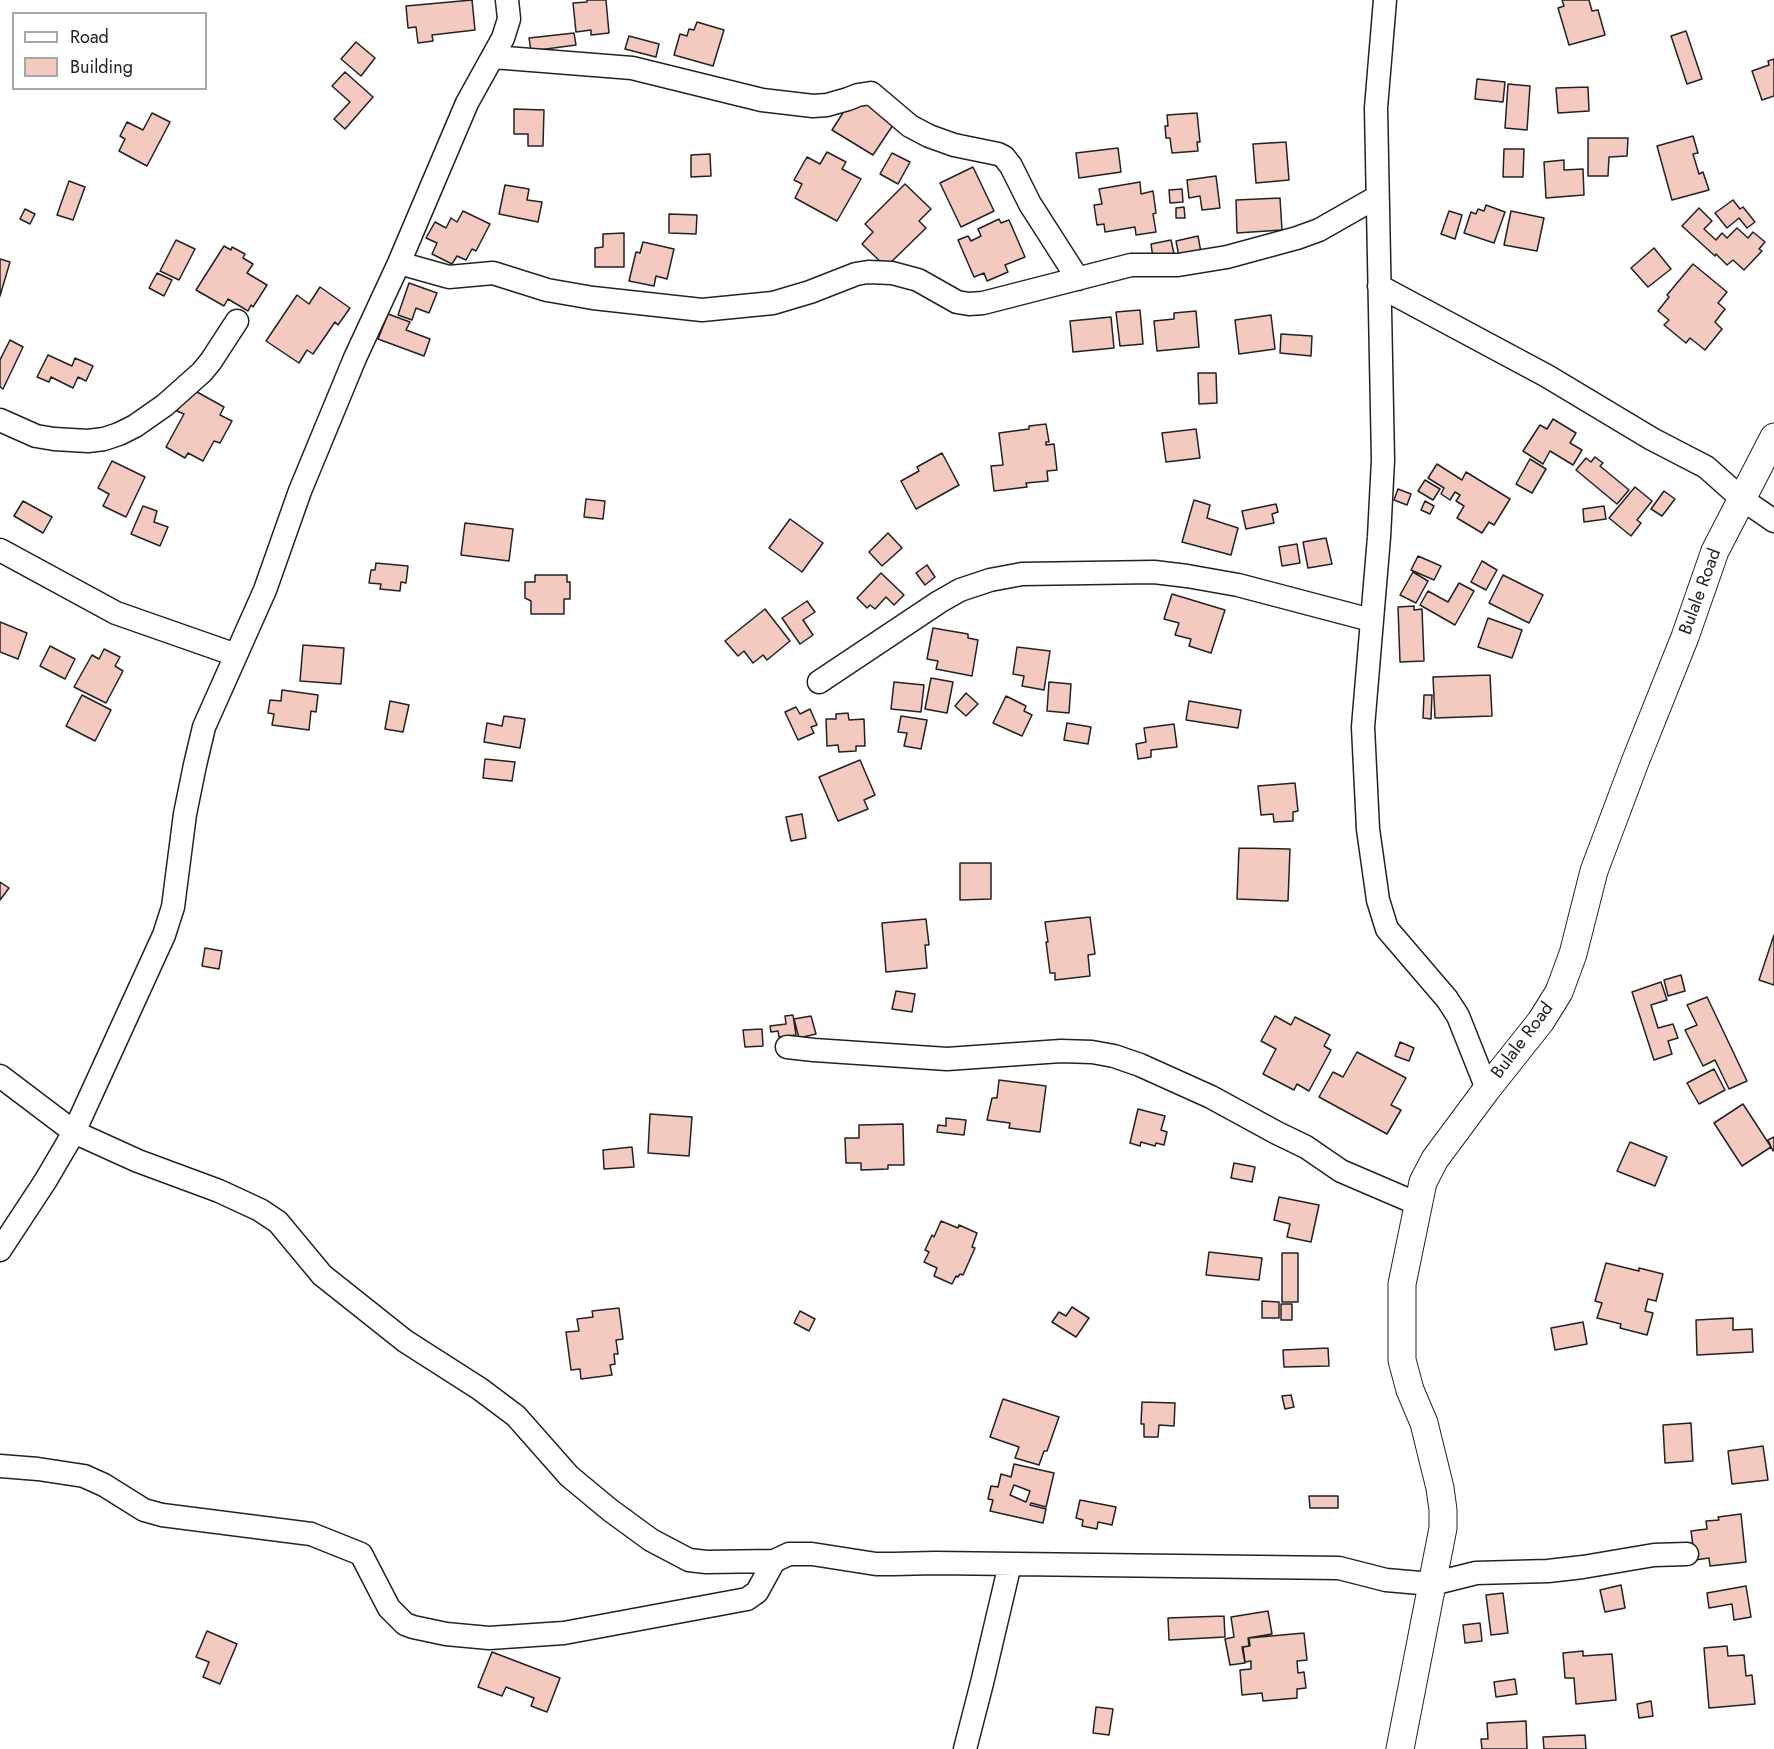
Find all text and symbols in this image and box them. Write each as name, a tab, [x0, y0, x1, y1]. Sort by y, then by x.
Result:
legend	[12, 12, 207, 90]
text: Road	[70, 24, 109, 50]
text: Building	[70, 54, 133, 80]
street label: Bulale Road	[1675, 546, 1727, 638]
street label: Bulale Road	[1487, 999, 1559, 1083]

